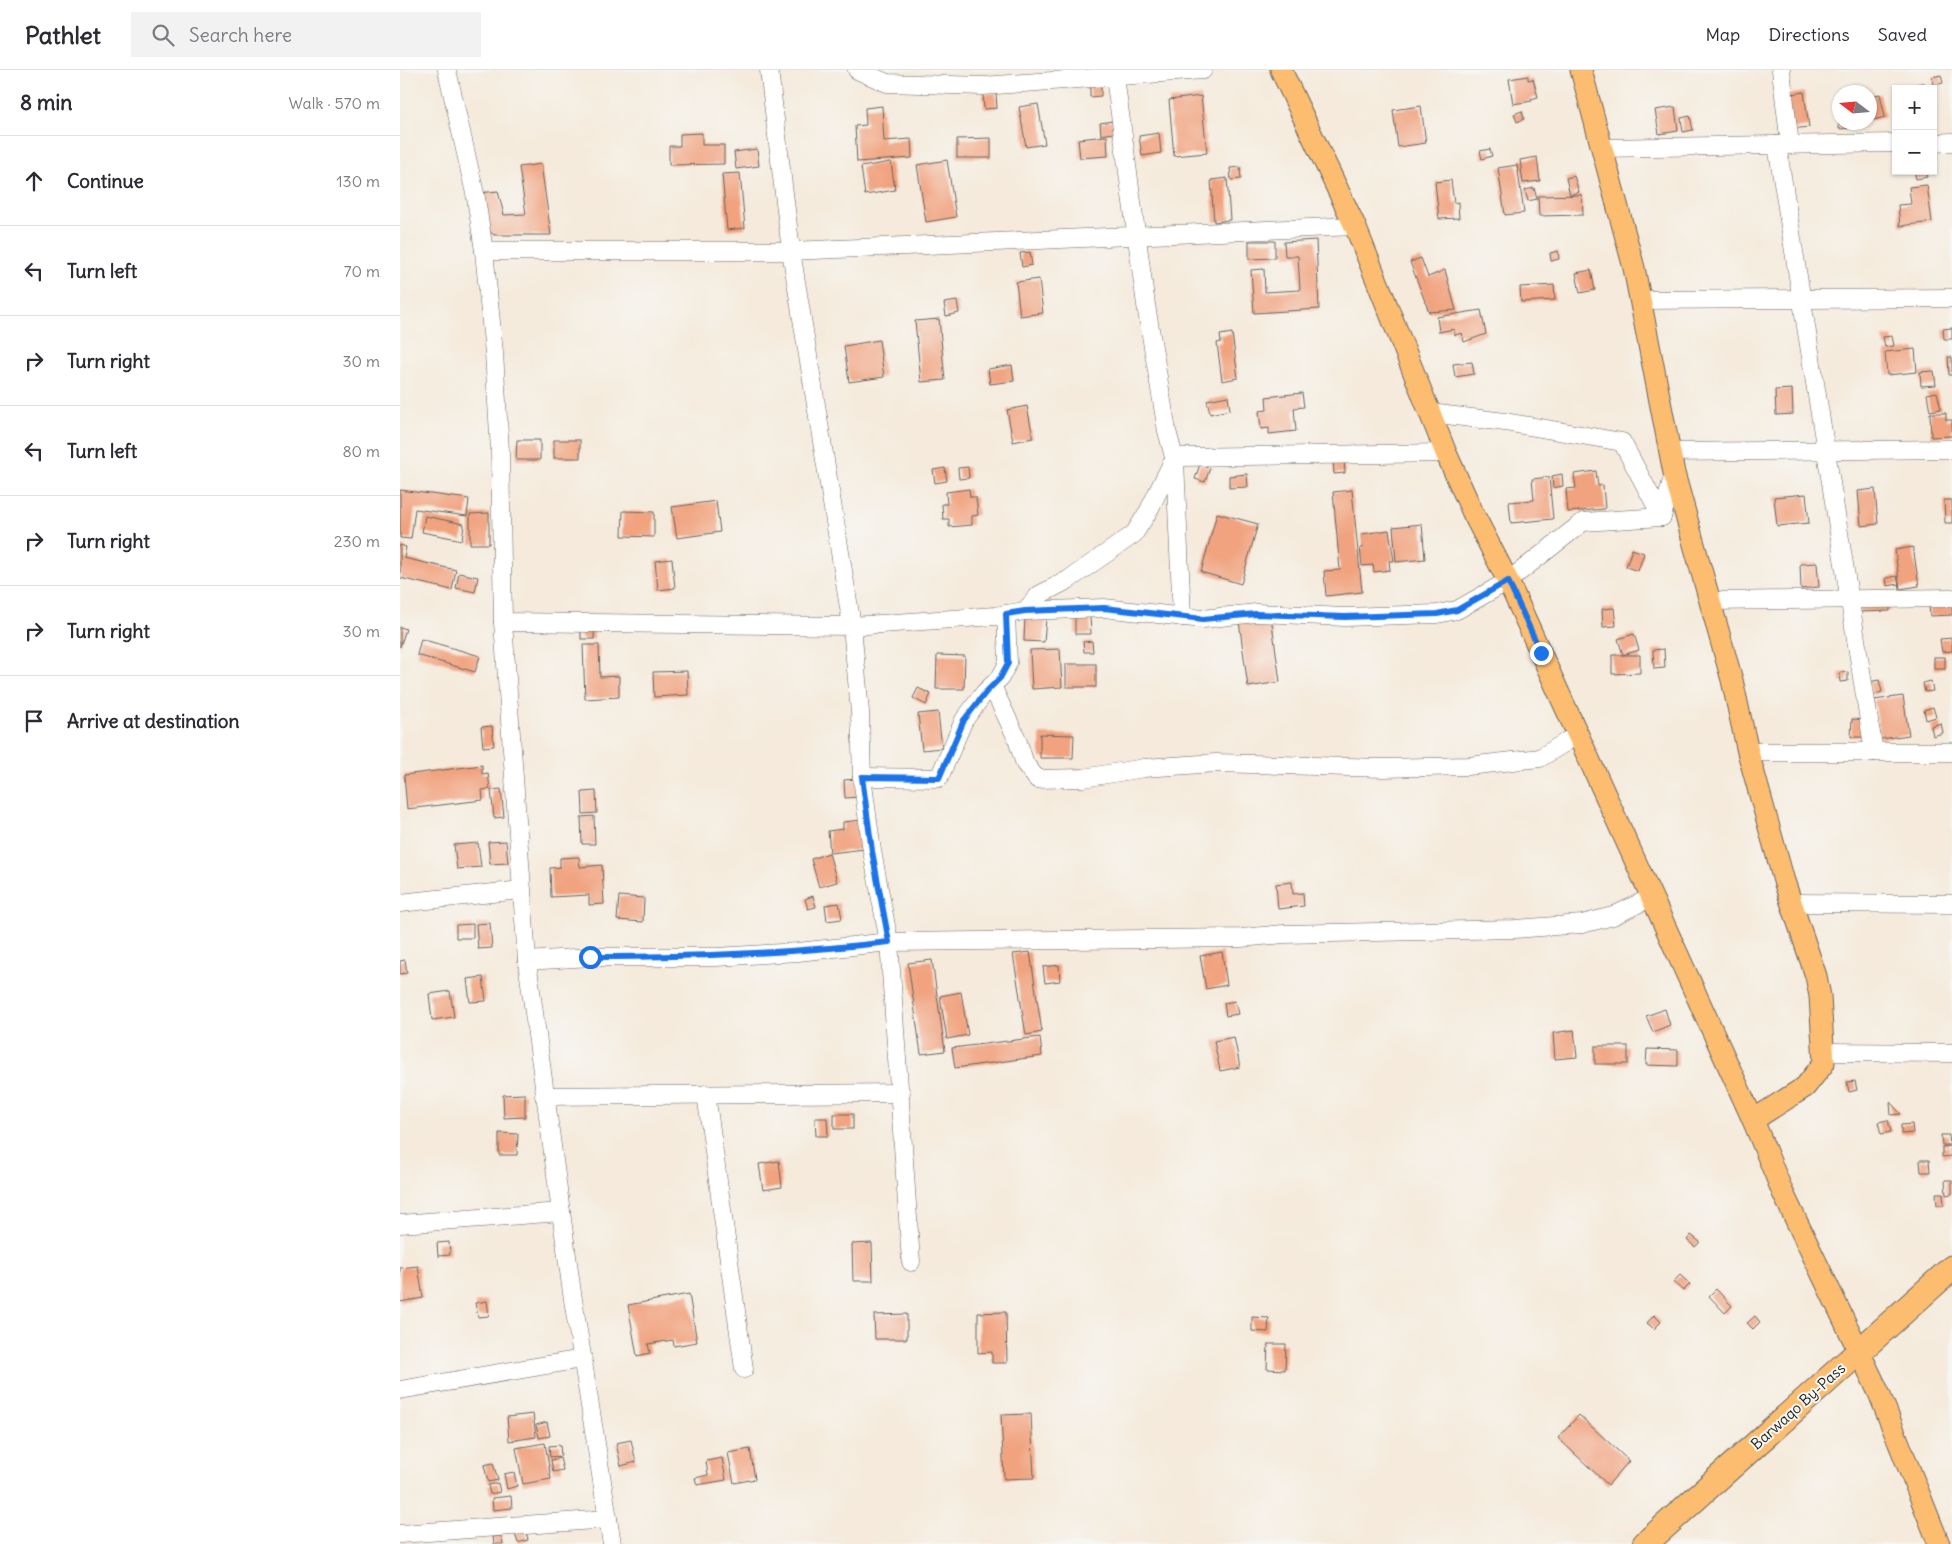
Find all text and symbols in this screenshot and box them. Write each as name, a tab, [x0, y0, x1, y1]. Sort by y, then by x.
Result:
search box	[131, 12, 481, 57]
text: Pathlet	[25, 20, 101, 50]
icon: search	[149, 21, 177, 49]
text: Search here	[189, 23, 292, 47]
text: Map	[1705, 23, 1740, 46]
text: Directions	[1768, 23, 1850, 46]
text: Saved	[1878, 23, 1927, 46]
north arrow	[1832, 85, 1877, 130]
map controls	[1892, 85, 1937, 175]
button: +	[1892, 85, 1937, 130]
text: 8 min	[20, 89, 72, 116]
text: Walk · 570 m	[289, 93, 380, 113]
button: −	[1892, 130, 1937, 175]
icon: ahead	[20, 167, 48, 195]
text: Continue	[67, 169, 144, 193]
text: 130 m	[336, 171, 380, 191]
icon: left	[20, 257, 48, 285]
text: Turn left	[67, 259, 137, 283]
text: 70 m	[344, 261, 380, 281]
icon: right	[20, 347, 48, 375]
text: Turn right	[67, 349, 150, 373]
text: 30 m	[343, 351, 380, 371]
icon: left	[20, 437, 48, 465]
text: Turn left	[67, 439, 137, 463]
text: 80 m	[342, 441, 380, 461]
icon: right	[20, 527, 48, 555]
text: Turn right	[67, 529, 150, 553]
text: 230 m	[334, 531, 380, 551]
icon: right	[20, 617, 48, 645]
text: Turn right	[67, 619, 150, 643]
text: 30 m	[343, 621, 380, 641]
route end	[1530, 642, 1553, 665]
icon: arrive	[20, 707, 48, 735]
text: Arrive at destination	[67, 709, 240, 733]
route start	[579, 946, 602, 969]
street label: Barwaqo By-Pass	[1747, 1358, 1849, 1453]

